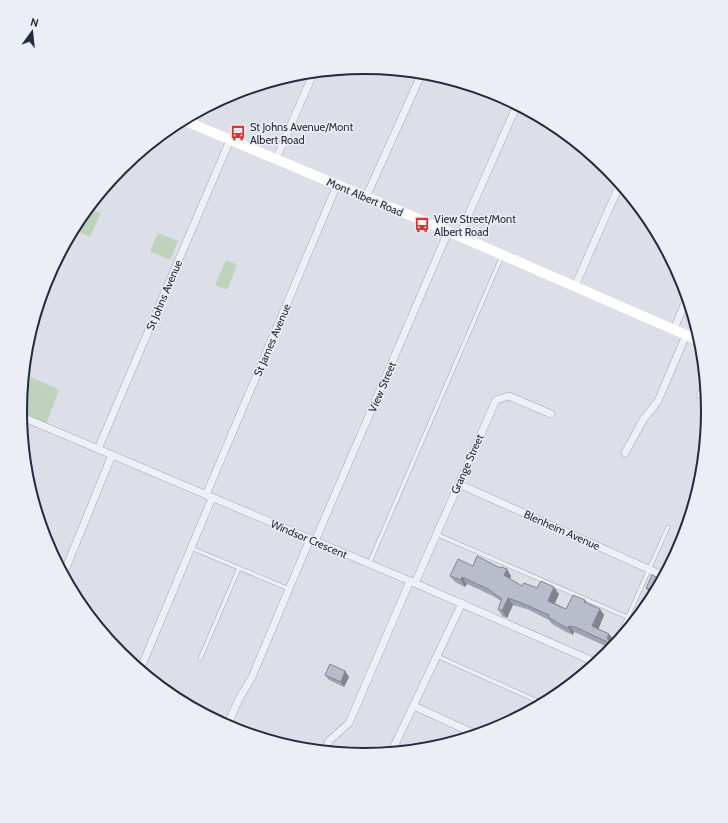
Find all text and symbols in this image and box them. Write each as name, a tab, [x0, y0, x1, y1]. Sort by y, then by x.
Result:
north arrow	[12, 12, 52, 52]
text: N	[29, 15, 40, 30]
place label: St Johns Avenue/Mont Albert Road	[250, 120, 353, 147]
bus stop icon: St Johns Avenue/Mont Albert Road	[229, 124, 247, 142]
street label: Mont Albert Road	[325, 175, 405, 219]
place label: View Street/Mont Albert Road	[434, 212, 516, 239]
bus stop icon: View Street/Mont Albert Road	[413, 216, 431, 234]
street label: St Johns Avenue	[143, 257, 185, 332]
street label: St James Avenue	[250, 301, 294, 378]
street label: View Street	[365, 359, 399, 415]
street label: Grange Street	[448, 432, 487, 496]
street label: Blenheim Avenue	[522, 507, 603, 553]
street label: Windsor Crescent	[269, 517, 350, 562]

